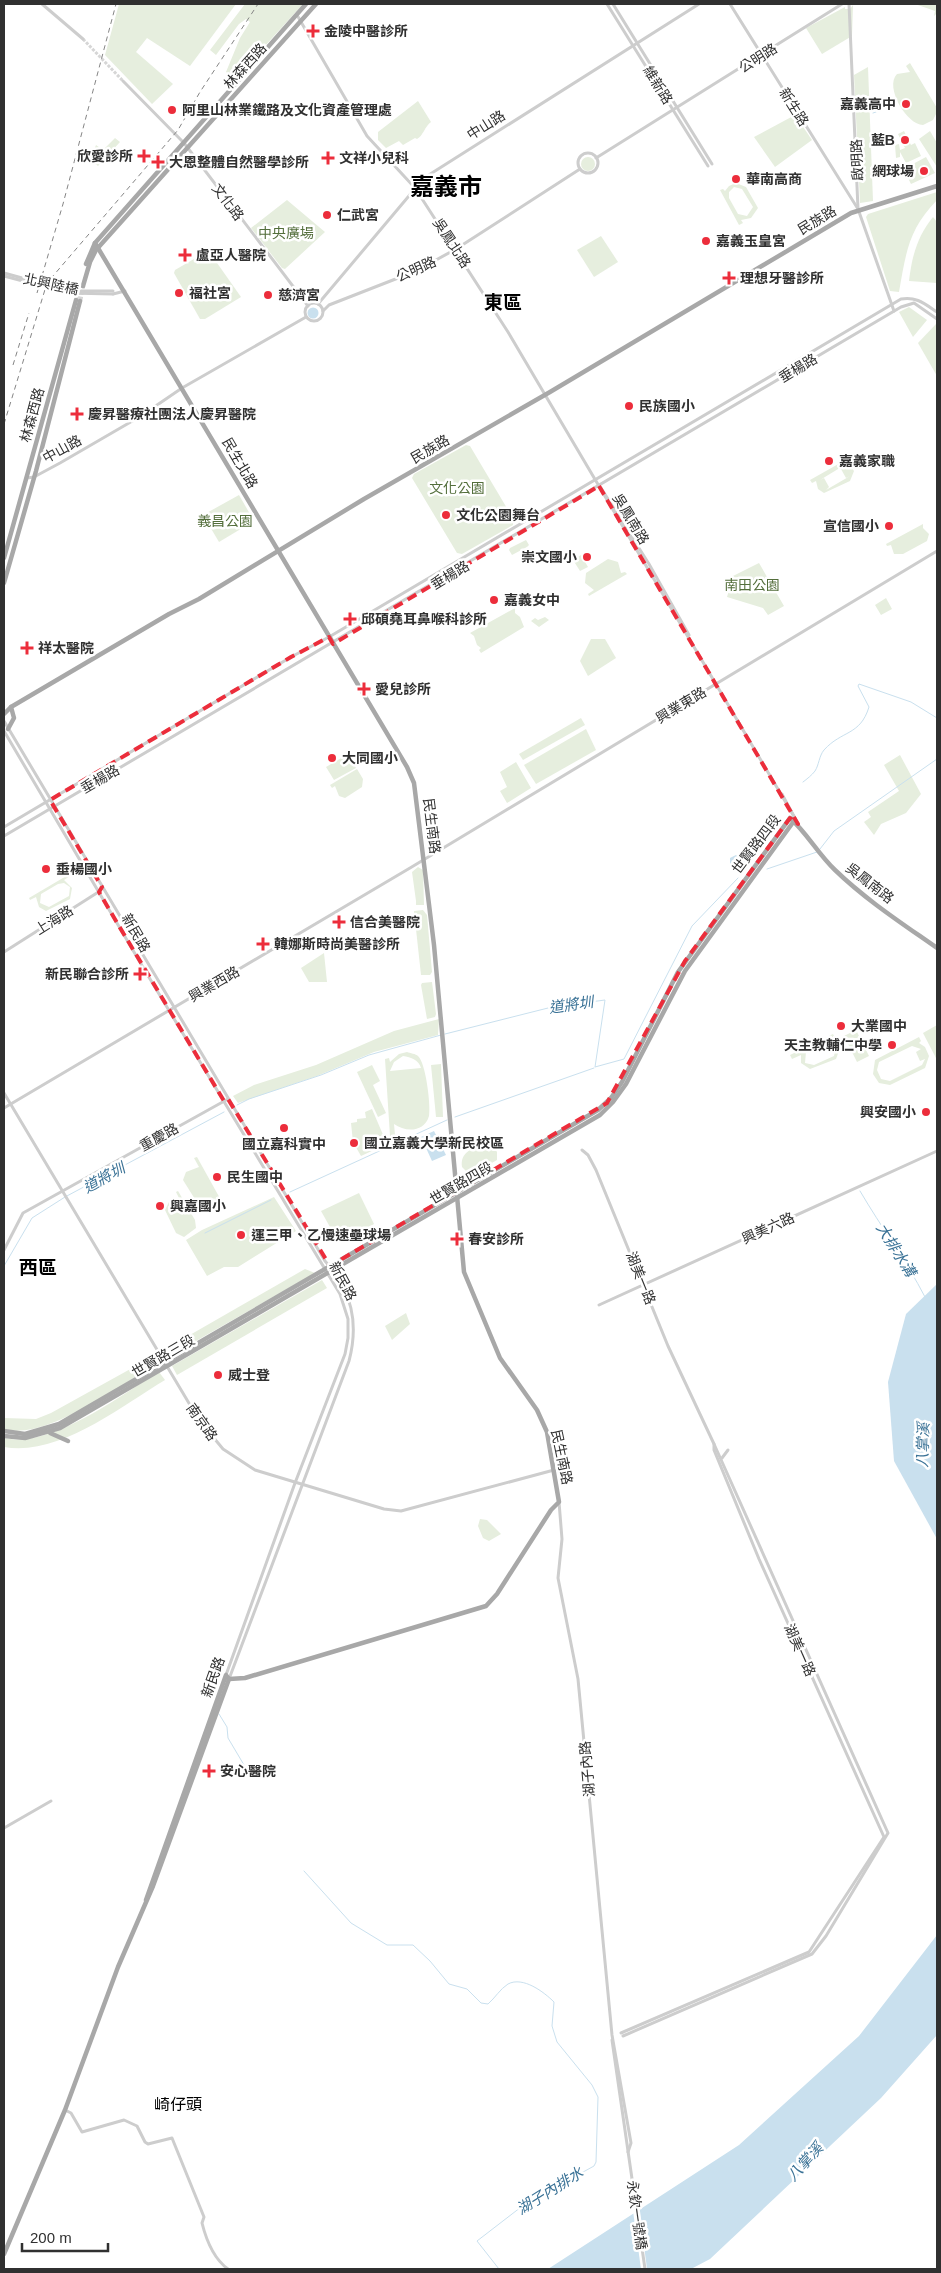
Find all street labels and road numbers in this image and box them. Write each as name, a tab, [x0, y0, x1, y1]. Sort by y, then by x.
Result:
street label: 林森西路	[220, 40, 270, 92]
street label: 公明路	[736, 40, 780, 76]
street label: 維新路	[640, 63, 676, 107]
street label: 新生路	[776, 85, 812, 129]
street label: 中山路	[464, 107, 508, 143]
street label: 啟明路	[848, 139, 866, 181]
street label: 文化路	[209, 180, 247, 224]
street label: 民族路	[795, 202, 839, 238]
street label: 吳鳳北路	[430, 215, 474, 271]
street label: 公明路	[394, 253, 438, 285]
street label: 北興陸橋	[22, 270, 80, 298]
street label: 垂楊路	[776, 350, 820, 386]
street label: 林森西路	[17, 386, 47, 444]
street label: 中山路	[40, 432, 84, 466]
street label: 民族路	[408, 432, 452, 466]
street label: 民生北路	[219, 435, 261, 491]
street label: 吳鳳南路	[610, 491, 652, 547]
street label: 垂楊路	[428, 557, 472, 593]
street label: 興業東路	[653, 684, 709, 726]
street label: 垂楊路	[78, 762, 122, 796]
street label: 民生南路	[421, 797, 443, 855]
street label: 世賢路四段	[729, 811, 783, 877]
street label: 吳鳳南路	[843, 859, 897, 907]
street label: 上海路	[32, 902, 76, 938]
street label: 新民路	[119, 911, 153, 955]
street label: 興業西路	[186, 963, 242, 1005]
street label: 重慶路	[137, 1120, 181, 1154]
street label: 世賢路四段	[427, 1159, 495, 1207]
street label: 興美六路	[739, 1209, 797, 1247]
street label: 湖美一路	[623, 1249, 659, 1307]
street label: 新民路	[326, 1259, 360, 1303]
street label: 世賢路三段	[129, 1332, 197, 1380]
street label: 南京路	[183, 1400, 221, 1444]
street label: 民生南路	[548, 1428, 576, 1486]
street label: 湖美一路	[781, 1621, 819, 1679]
street label: 新民路	[198, 1655, 228, 1699]
street label: 湖子內路	[577, 1740, 597, 1798]
street label: 永欽一號橋	[624, 2179, 650, 2251]

